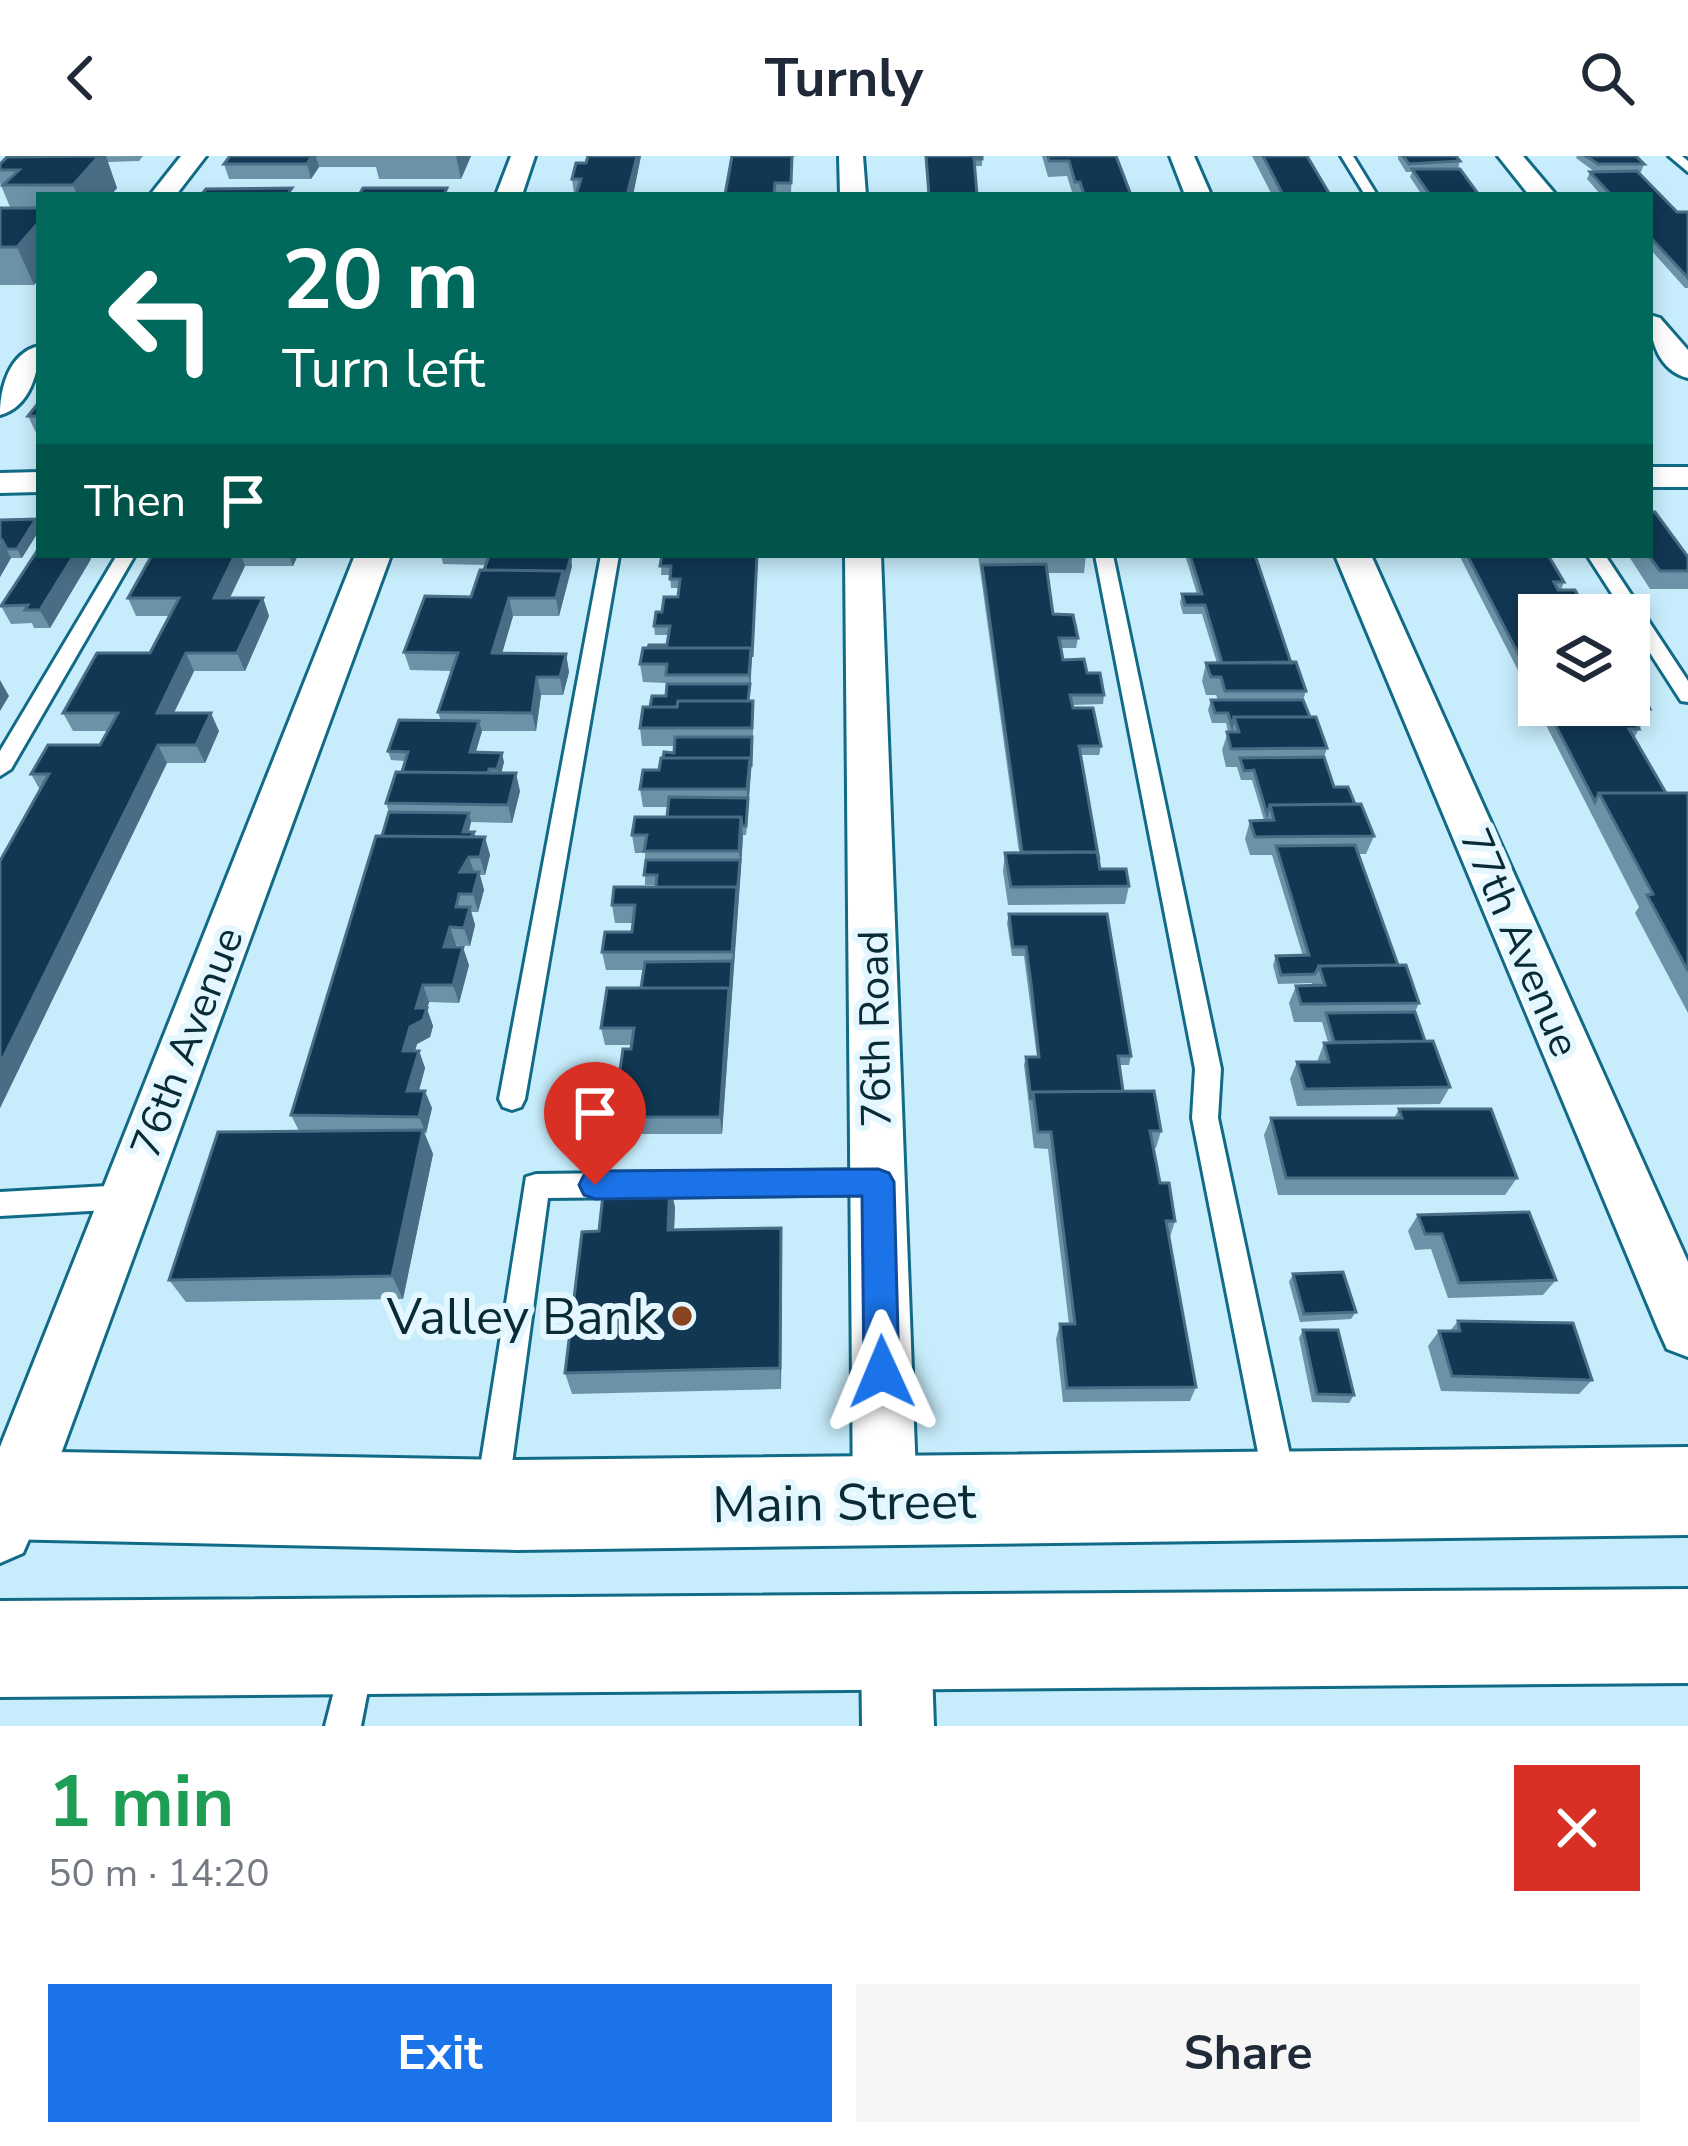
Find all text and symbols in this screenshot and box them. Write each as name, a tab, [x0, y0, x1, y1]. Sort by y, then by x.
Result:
text: Turnly	[765, 41, 923, 115]
icon: back	[48, 45, 114, 111]
icon: search	[1574, 45, 1640, 111]
text: 20 m	[282, 223, 479, 338]
icon: left	[84, 240, 240, 396]
text: Turn left	[282, 332, 485, 406]
icon: arrive	[210, 468, 276, 534]
text: Then	[84, 471, 186, 532]
map controls	[1518, 594, 1650, 726]
button: layers	[1518, 594, 1650, 726]
street label: 77th Avenue	[1446, 820, 1593, 1065]
street label: 76th Avenue	[117, 919, 257, 1166]
street label: 76th Road	[845, 930, 906, 1128]
pin	[544, 1062, 646, 1185]
icon: arrive	[562, 1080, 628, 1146]
place label: Valley Bank	[386, 1282, 658, 1352]
marker: Valley Bank	[669, 1303, 695, 1329]
position arrow	[819, 1309, 945, 1435]
street label: Main Street	[712, 1466, 978, 1540]
text: 1 min	[48, 1753, 234, 1851]
button: close	[1514, 1765, 1640, 1891]
text: 50 m · 14:20	[48, 1847, 270, 1900]
button: Exit	[48, 1984, 832, 2122]
button: Share	[856, 1984, 1640, 2122]

